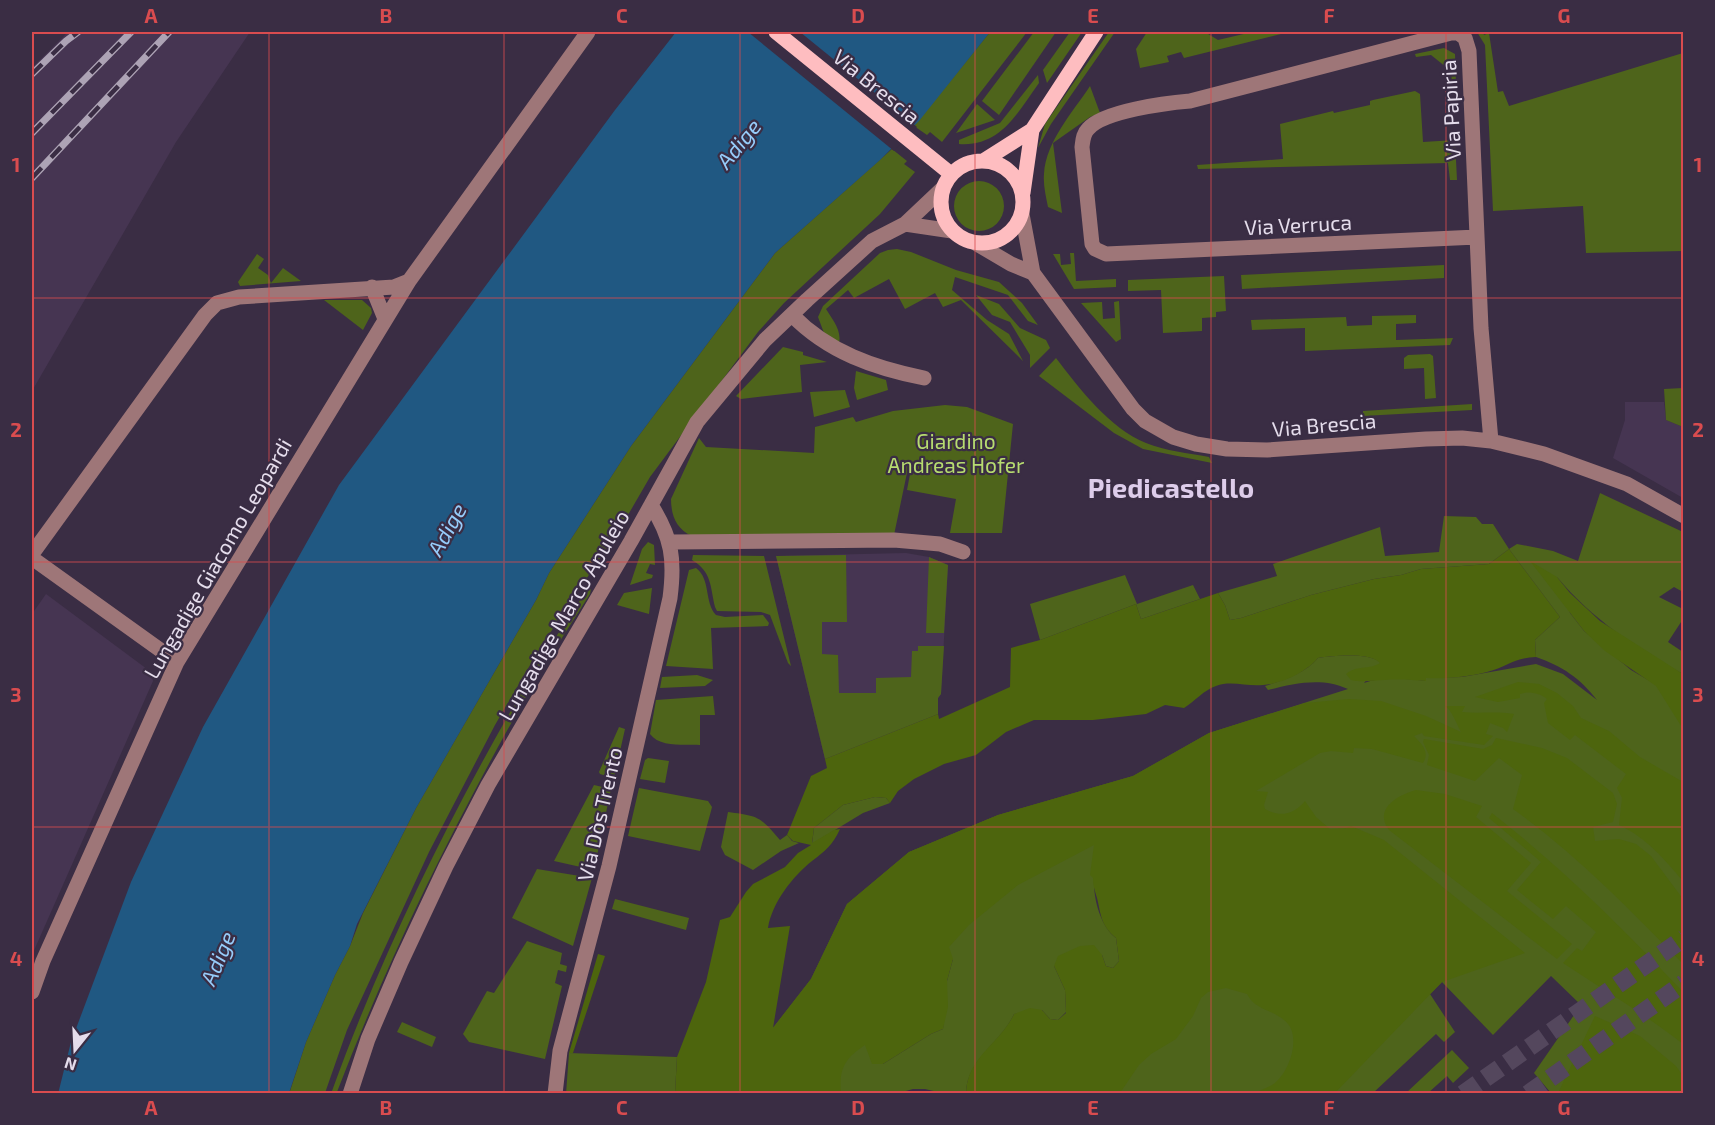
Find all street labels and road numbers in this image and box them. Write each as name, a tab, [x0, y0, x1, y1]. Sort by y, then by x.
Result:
street label: Via Brescia	[829, 43, 925, 129]
street label: Via Papiria	[1435, 59, 1465, 161]
street label: Via Verruca	[1244, 209, 1352, 239]
street label: Via Brescia	[1271, 407, 1377, 441]
street label: Lungadige Giacomo Leopardi	[138, 434, 296, 682]
street label: Lungadige Marco Apuleio	[492, 505, 634, 725]
street label: Via Dòs Trento	[571, 745, 627, 883]

